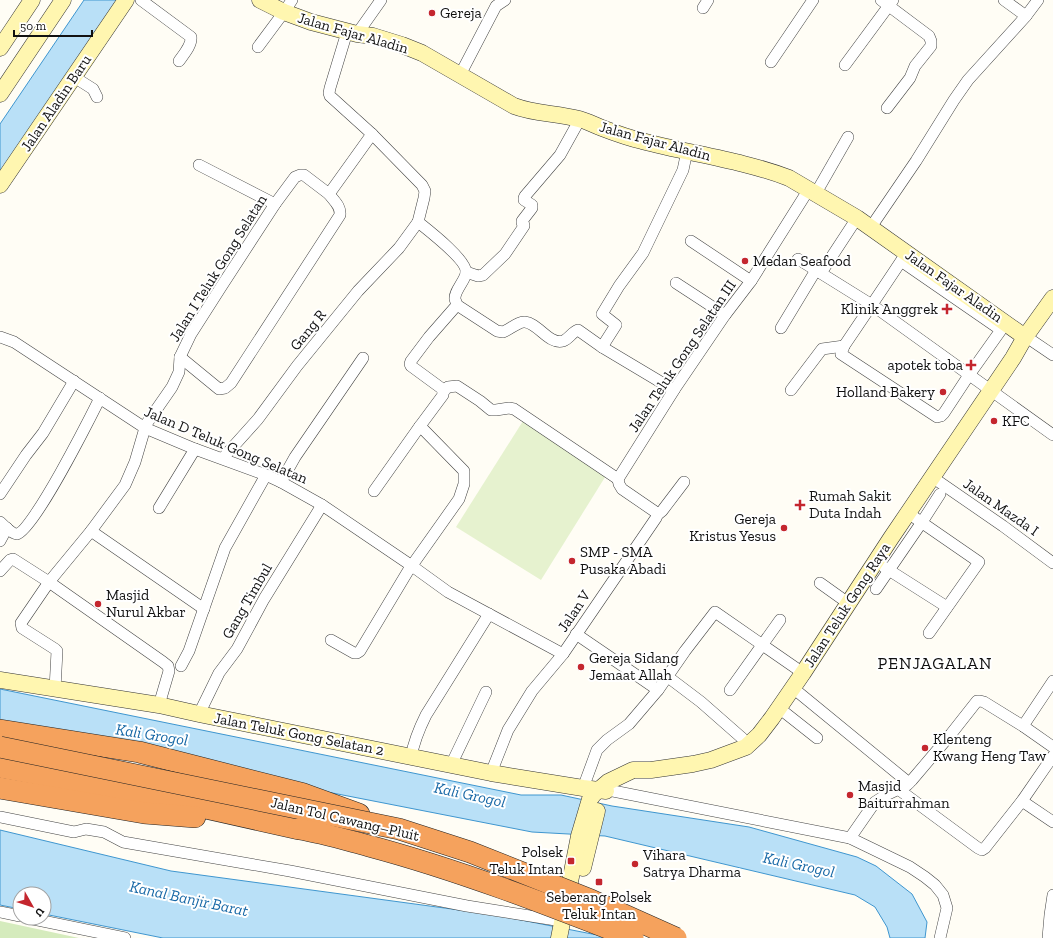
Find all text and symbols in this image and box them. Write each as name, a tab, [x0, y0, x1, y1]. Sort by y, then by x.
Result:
place label: Gereja	[440, 4, 482, 22]
marker: Gereja	[427, 8, 437, 18]
street label: Jalan Fajar Aladin	[296, 9, 411, 58]
scale bar	[14, 12, 92, 38]
text: 50 m	[20, 19, 47, 33]
street label: Jalan Aladin Baru	[17, 51, 95, 155]
street label: Jalan Fajar Aladin	[597, 118, 713, 165]
street label: Jalan I Teluk Gong Selatan	[165, 191, 271, 345]
street label: Jalan Fajar Aladin	[902, 246, 1006, 326]
place label: Medan Seafood	[753, 252, 852, 270]
marker: Medan Seafood	[740, 256, 750, 266]
street label: Jalan Teluk Gong Selatan III	[624, 276, 740, 435]
place label: Klinik Anggrek	[841, 300, 938, 318]
marker: Klinik Anggrek	[941, 303, 953, 315]
street label: Gang R	[286, 305, 330, 354]
place label: apotek toba	[887, 356, 963, 374]
marker: apotek toba	[966, 360, 976, 370]
place label: Holland Bakery	[836, 383, 935, 401]
marker: Holland Bakery	[938, 387, 948, 397]
street label: Jalan D Teluk Gong Selatan	[142, 402, 311, 488]
place label: KFC	[1002, 412, 1030, 430]
marker: KFC	[989, 416, 999, 426]
street label: Jalan Mazda I	[960, 474, 1042, 540]
place label: Rumah Sakit Duta Indah	[809, 487, 892, 522]
marker: Rumah Sakit Duta Indah	[794, 499, 806, 511]
place label: Gereja Kristus Yesus	[689, 510, 776, 545]
marker: Gereja Kristus Yesus	[779, 523, 789, 533]
street label: Jalan Teluk Gong Raya	[800, 539, 894, 671]
place label: SMP - SMA Pusaka Abadi	[580, 543, 666, 578]
marker: SMP - SMA Pusaka Abadi	[567, 556, 577, 566]
street label: Gang Timbul	[218, 560, 276, 642]
place label: Masjid Nurul Akbar	[106, 586, 186, 621]
street label: Jalan V	[554, 587, 595, 635]
marker: Masjid Nurul Akbar	[93, 599, 103, 609]
place label: Gereja Sidang Jemaat Allah	[589, 649, 679, 684]
district label: PENJAGALAN	[877, 653, 993, 673]
marker: Gereja Sidang Jemaat Allah	[576, 662, 586, 672]
street label: Jalan Teluk Gong Selatan 2	[212, 709, 386, 759]
water label: Kali Grogol	[114, 719, 190, 750]
place label: Klenteng Kwang Heng Taw	[933, 730, 1047, 765]
marker: Klenteng Kwang Heng Taw	[920, 743, 930, 753]
place label: Masjid Baiturrahman	[858, 777, 950, 812]
water label: Kali Grogol	[432, 778, 508, 811]
marker: Masjid Baiturrahman	[845, 790, 855, 800]
street label: Jalan Tol Cawang–Pluit	[269, 793, 421, 845]
place label: Polsek Teluk Intan	[489, 843, 563, 878]
place label: Vihara Satrya Dharma	[642, 846, 741, 881]
water label: Kali Grogol	[761, 848, 837, 881]
marker: Polsek Teluk Intan	[566, 856, 576, 866]
marker: Vihara Satrya Dharma	[630, 859, 640, 869]
water label: Kanal Banjir Barat	[128, 877, 250, 920]
marker: Seberang Polsek Teluk Intan	[594, 877, 604, 887]
north arrow	[12, 886, 52, 926]
place label: Seberang Polsek Teluk Intan	[546, 888, 652, 923]
text: U	[32, 905, 47, 919]

